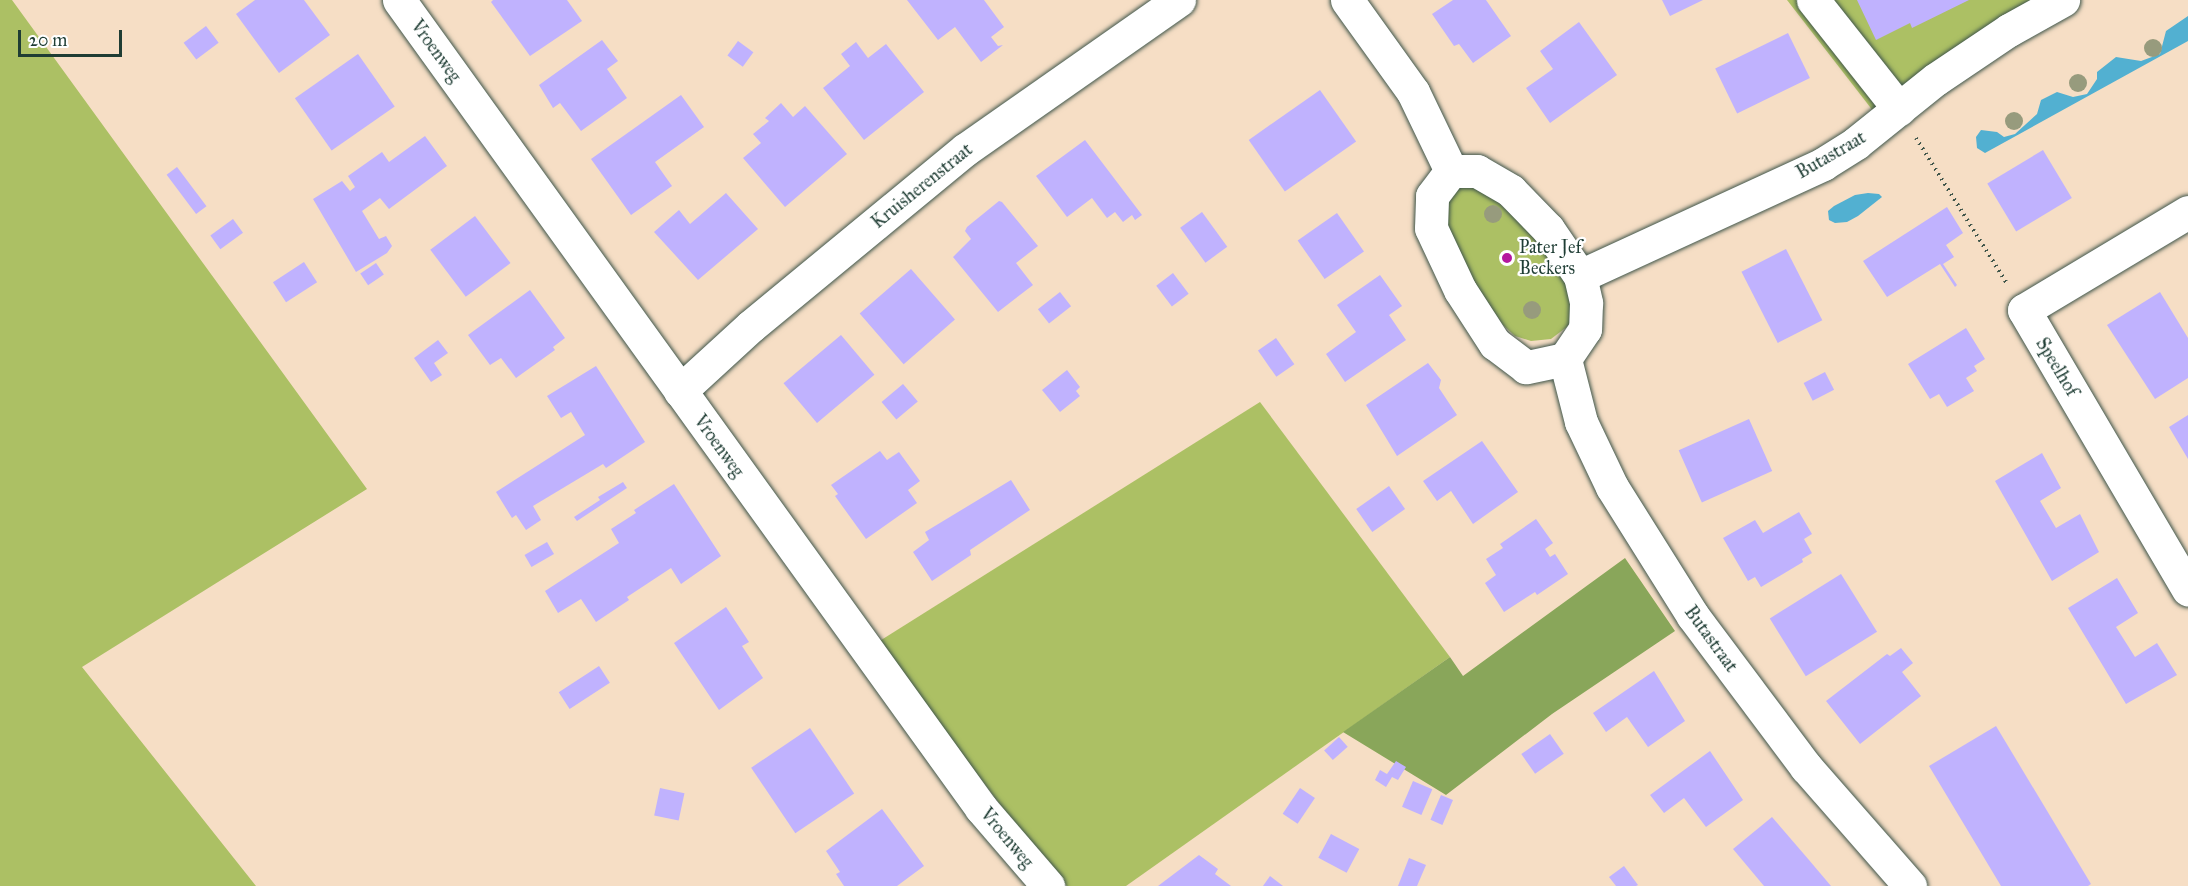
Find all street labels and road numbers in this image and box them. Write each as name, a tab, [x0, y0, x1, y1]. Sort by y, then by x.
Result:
street label: Vroenweg	[406, 16, 466, 86]
street label: Butastraat	[1792, 126, 1870, 184]
street label: Kruisherenstraat	[867, 139, 977, 233]
street label: Speelhof	[2031, 334, 2083, 400]
street label: Vroenweg	[689, 411, 749, 481]
street label: Butastraat	[1680, 602, 1742, 676]
street label: Vroenweg	[976, 804, 1038, 872]

